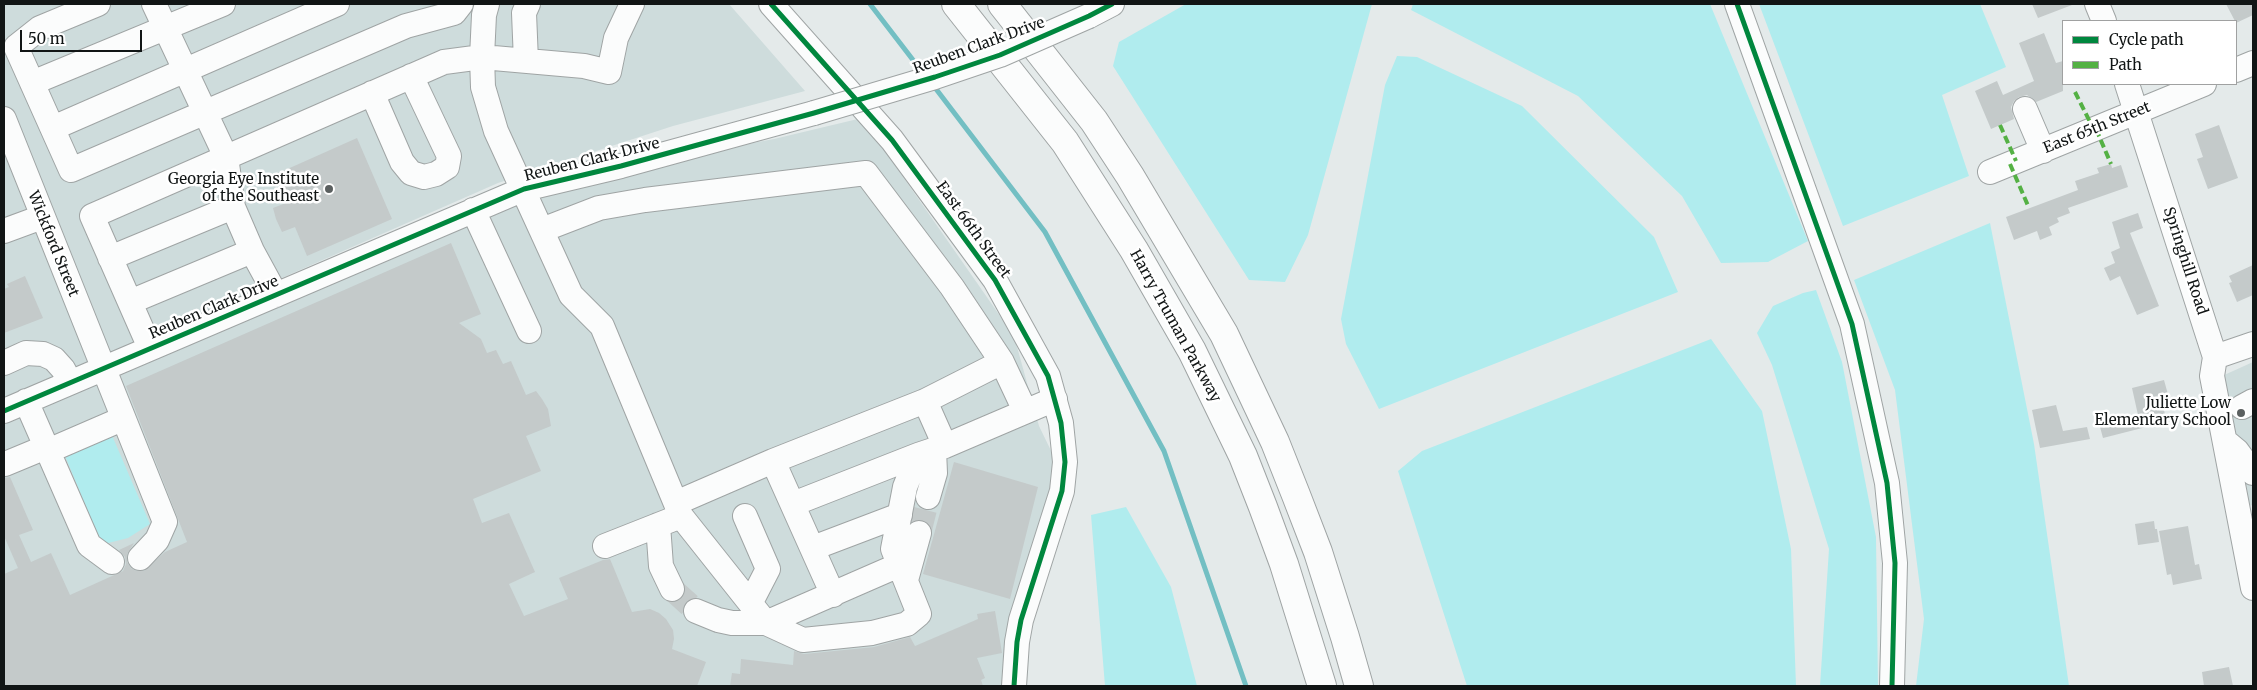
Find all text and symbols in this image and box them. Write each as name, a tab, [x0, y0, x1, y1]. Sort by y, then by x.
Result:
street label: Reuben Clark Drive	[911, 14, 1047, 78]
scale bar	[22, 20, 145, 52]
legend	[2062, 20, 2237, 85]
text: 50 m	[28, 29, 65, 48]
text: Cycle path	[2109, 30, 2184, 49]
text: Path	[2109, 55, 2142, 74]
street label: East 65th Street	[2041, 98, 2153, 158]
street label: Reuben Clark Drive	[522, 134, 662, 186]
place label: Georgia Eye Institute of the Southeast	[168, 171, 319, 206]
street label: East 66th Street	[932, 178, 1014, 282]
marker: Georgia Eye Institute of the Southeast	[323, 183, 335, 195]
street label: Wickford Street	[24, 188, 82, 300]
street label: Springhill Road	[2159, 205, 2211, 317]
street label: Harry Truman Parkway	[1126, 247, 1224, 405]
street label: Reuben Clark Drive	[147, 273, 281, 343]
place label: Juliette Low Elementary School	[2094, 395, 2231, 430]
marker: Juliette Low Elementary School	[2235, 407, 2247, 419]

